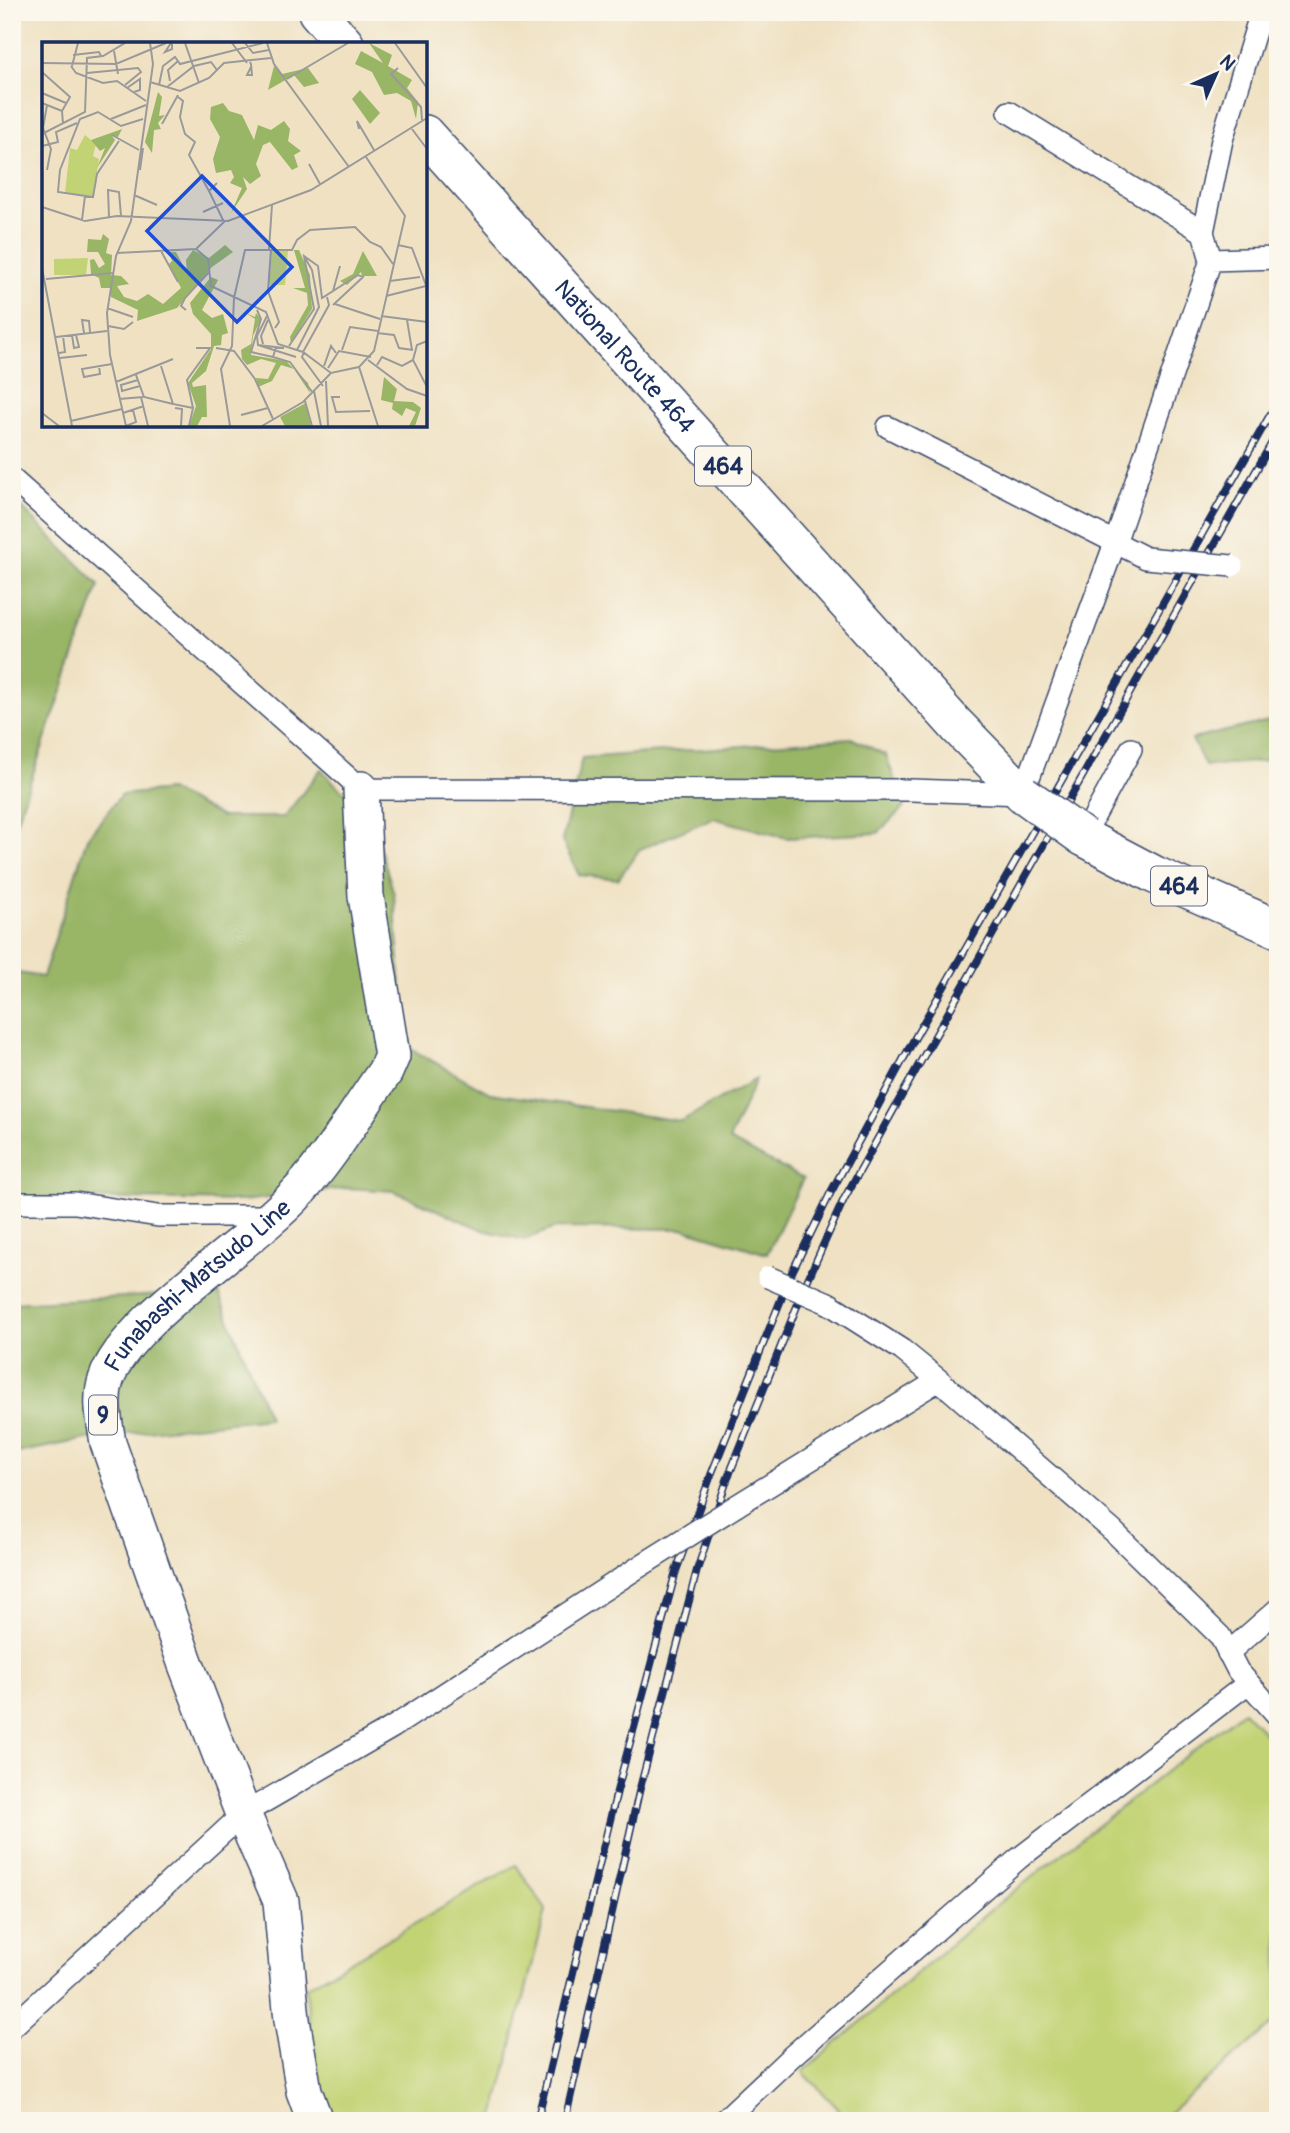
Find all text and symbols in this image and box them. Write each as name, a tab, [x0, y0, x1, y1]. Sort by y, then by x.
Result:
north arrow	[1182, 38, 1252, 108]
inset map	[42, 42, 427, 427]
text: N	[1214, 50, 1240, 76]
street label: National Route 464	[548, 274, 701, 440]
road number: 464	[695, 446, 751, 486]
road number: 464	[1151, 866, 1207, 906]
street label: Funabashi-Matsudo Line	[98, 1193, 297, 1377]
road number: 9	[89, 1396, 117, 1434]

